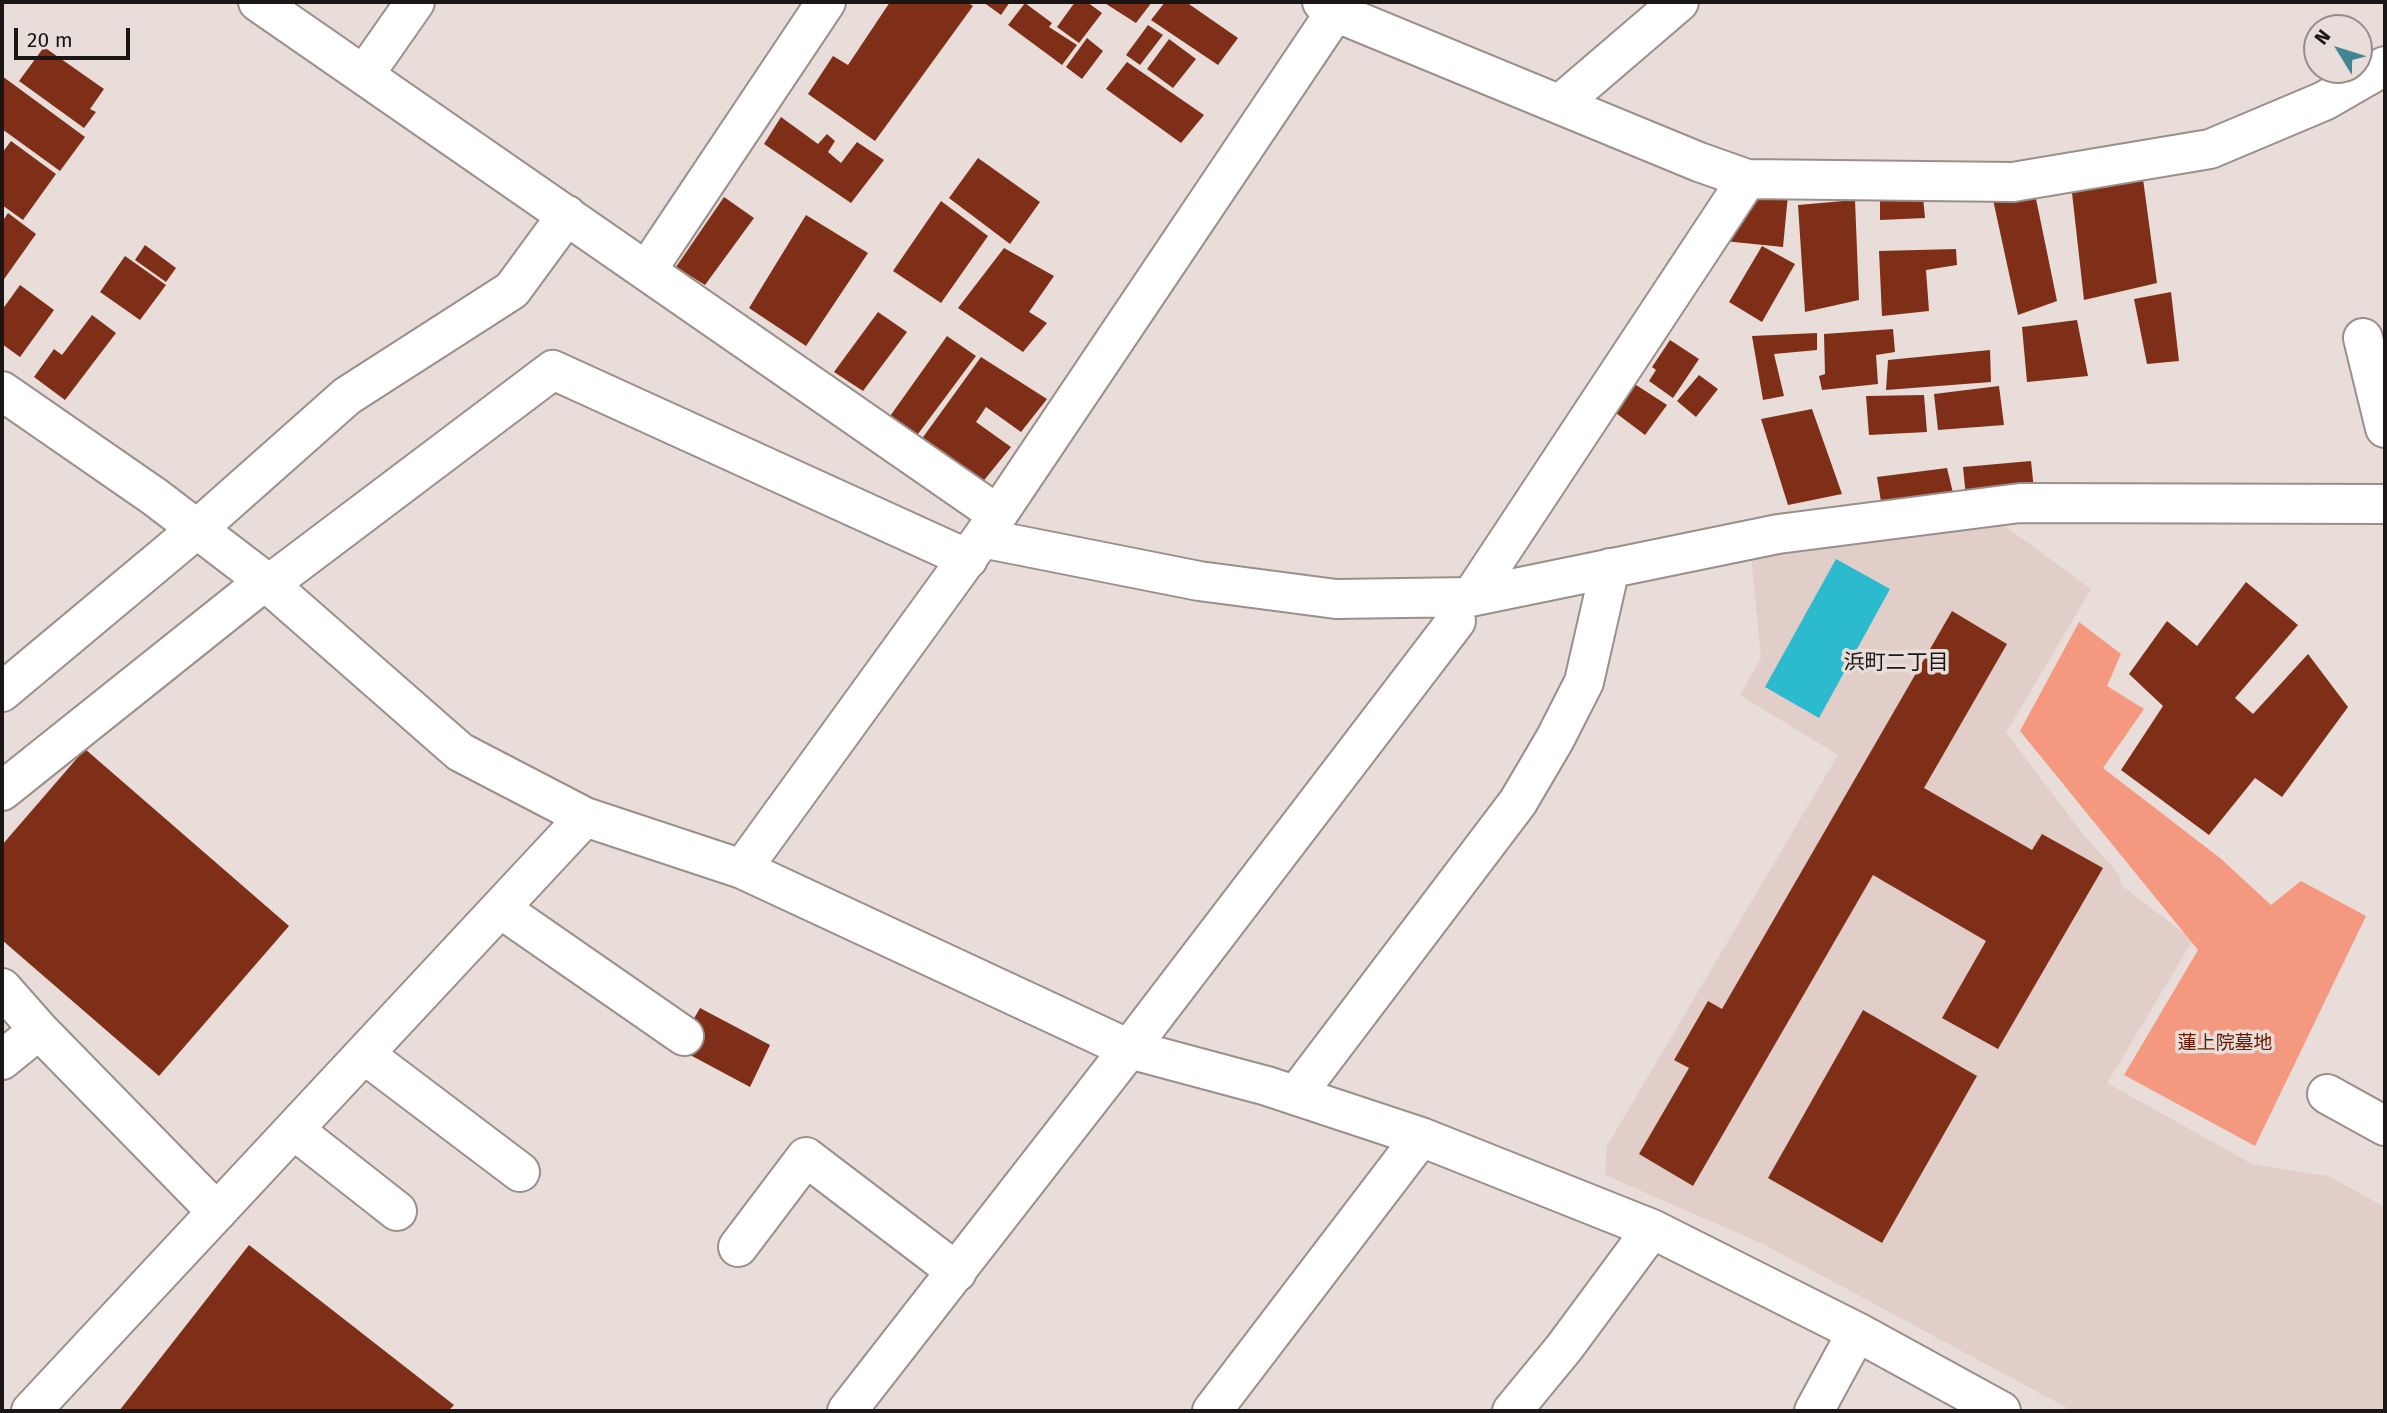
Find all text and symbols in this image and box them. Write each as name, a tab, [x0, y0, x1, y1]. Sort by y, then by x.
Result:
scale bar	[18, 14, 133, 58]
north arrow	[2303, 14, 2373, 84]
text: N	[2310, 25, 2336, 49]
text: 20 m	[27, 27, 73, 53]
district label: 浜町二丁目	[1844, 650, 1948, 676]
park label: 蓮上院墓地	[2178, 1033, 2272, 1055]

